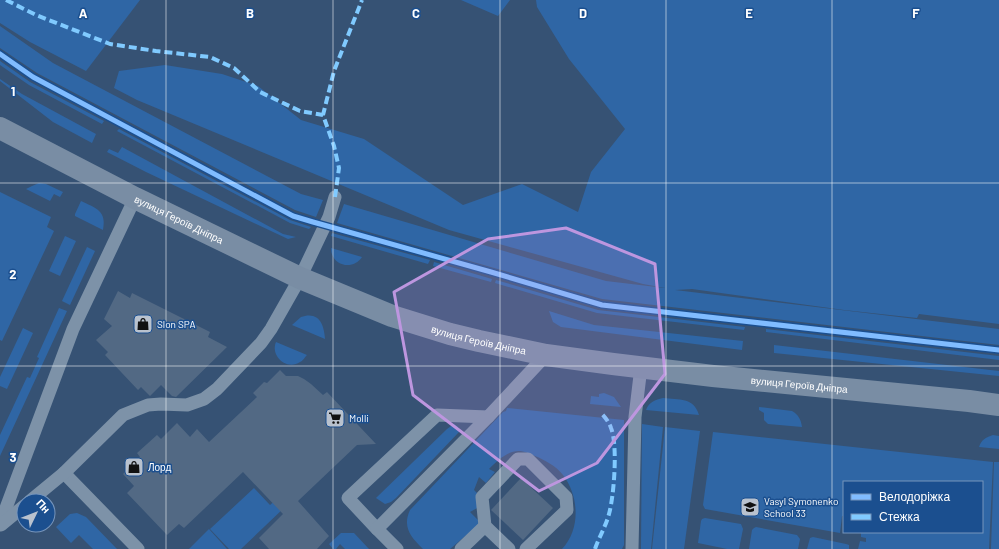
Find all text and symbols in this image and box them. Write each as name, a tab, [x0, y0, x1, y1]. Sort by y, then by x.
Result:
text: A	[79, 5, 88, 21]
text: B	[246, 5, 254, 21]
text: C	[412, 5, 420, 21]
text: D	[579, 5, 587, 21]
text: E	[745, 5, 753, 21]
text: F	[912, 5, 920, 21]
text: 1	[11, 83, 15, 99]
street label: вулиця Героїв Дніпра	[133, 193, 226, 246]
text: 2	[9, 266, 17, 282]
shop icon: Slon SPA	[132, 313, 154, 335]
place label: Slon SPA	[157, 318, 196, 330]
street label: вулиця Героїв Дніпра	[430, 323, 528, 357]
street label: вулиця Героїв Дніпра	[750, 374, 849, 395]
supermarket icon: Molli	[324, 407, 346, 429]
place label: Molli	[349, 412, 369, 424]
text: 3	[9, 449, 17, 465]
shop icon: Лорд	[123, 456, 145, 478]
place label: Лорд	[148, 461, 171, 473]
legend	[843, 481, 983, 533]
text: Велодоріжка	[879, 489, 950, 504]
north arrow	[16, 493, 56, 533]
place label: Vasyl Symonenko School 33	[764, 495, 838, 519]
text: Пн	[34, 496, 53, 516]
school or university icon: Vasyl Symonenko School 33	[739, 496, 761, 518]
text: Стежка	[879, 509, 920, 523]

